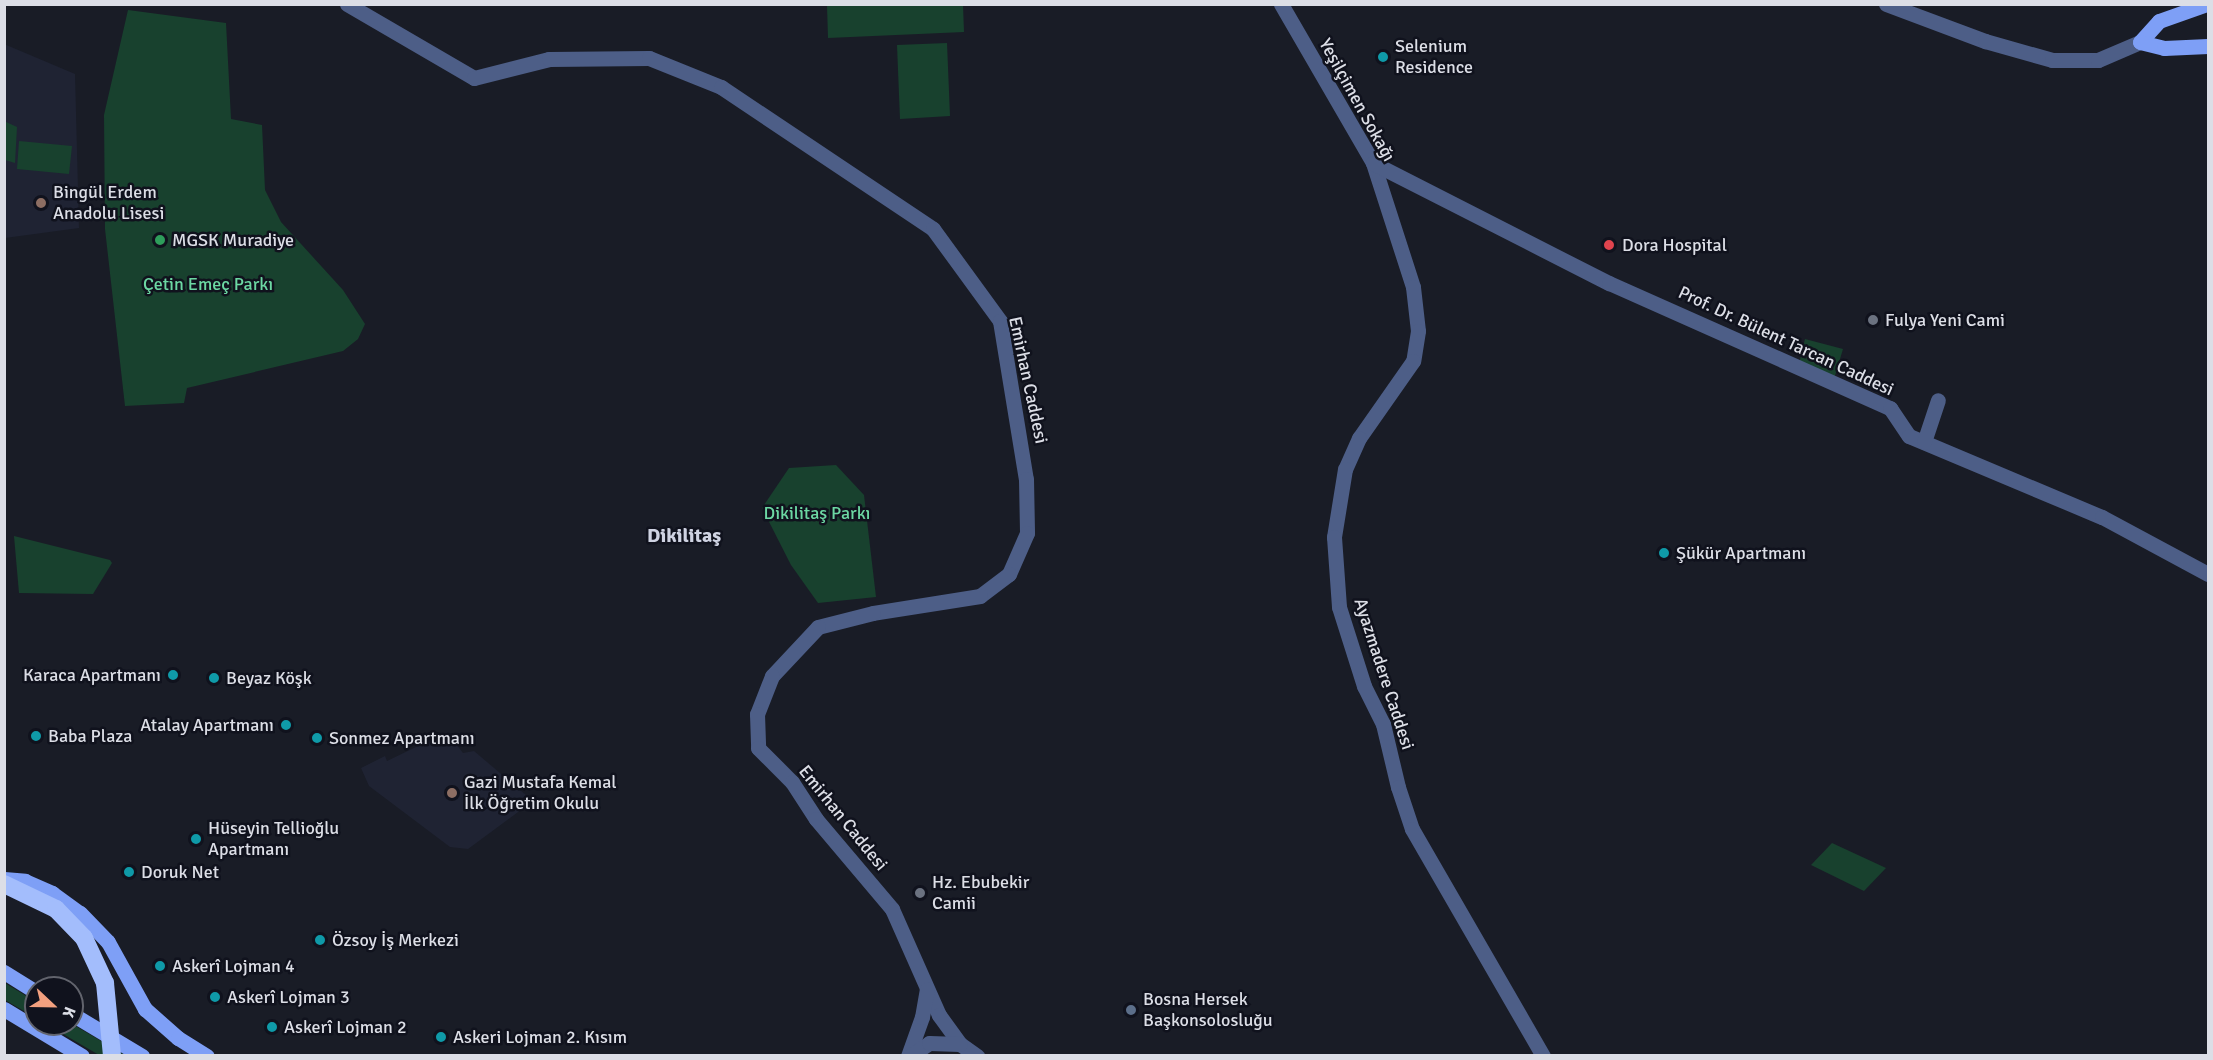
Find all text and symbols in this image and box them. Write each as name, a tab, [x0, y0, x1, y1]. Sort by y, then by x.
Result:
street label: Yeşilçimen Sokağı	[1314, 35, 1400, 165]
place label: Selenium Residence	[1395, 36, 1473, 78]
marker: Selenium Residence	[1376, 50, 1390, 64]
place label: Bingül Erdem Anadolu Lisesi	[53, 182, 164, 224]
marker: Bingül Erdem Anadolu Lisesi	[34, 196, 48, 210]
place label: MGSK Muradiye	[172, 229, 294, 251]
marker: MGSK Muradiye	[153, 233, 167, 247]
place label: Dora Hospital	[1622, 234, 1727, 256]
marker: Dora Hospital	[1600, 236, 1618, 254]
park label: Çetin Emeç Parkı	[143, 273, 273, 295]
street label: Prof. Dr. Bülent Tarcan Caddesi	[1675, 281, 1897, 401]
place label: Fulya Yeni Cami	[1885, 309, 2005, 331]
marker: Fulya Yeni Cami	[1866, 313, 1880, 327]
street label: Emirhan Caddesi	[1004, 314, 1052, 446]
park label: Dikilitaş Parkı	[764, 502, 870, 524]
district label: Dikilitaş	[647, 523, 721, 547]
place label: Şükür Apartmanı	[1676, 542, 1806, 564]
marker: Şükür Apartmanı	[1657, 546, 1671, 560]
street label: Ayazmadere Caddesi	[1349, 596, 1419, 752]
place label: Karaca Apartmanı	[23, 664, 161, 686]
place label: Beyaz Köşk	[226, 667, 312, 689]
marker: Karaca Apartmanı	[166, 668, 180, 682]
marker: Beyaz Köşk	[207, 671, 221, 685]
place label: Atalay Apartmanı	[140, 714, 274, 736]
marker: Atalay Apartmanı	[279, 718, 293, 732]
place label: Baba Plaza	[48, 725, 132, 747]
place label: Sonmez Apartmanı	[329, 727, 475, 749]
marker: Baba Plaza	[29, 729, 43, 743]
marker: Sonmez Apartmanı	[310, 731, 324, 745]
street label: Emirhan Caddesi	[794, 761, 892, 875]
place label: Gazi Mustafa Kemal İlk Öğretim Okulu	[464, 772, 617, 814]
marker: Gazi Mustafa Kemal İlk Öğretim Okulu	[445, 786, 459, 800]
place label: Hüseyin Tellioğlu Apartmanı	[208, 818, 339, 860]
marker: Hüseyin Tellioğlu Apartmanı	[189, 832, 203, 846]
place label: Doruk Net	[141, 861, 219, 883]
marker: Doruk Net	[122, 865, 136, 879]
place label: Hz. Ebubekir Camii	[932, 872, 1029, 914]
marker: Hz. Ebubekir Camii	[913, 886, 927, 900]
place label: Özsoy İş Merkezi	[332, 929, 459, 951]
marker: Özsoy İş Merkezi	[313, 933, 327, 947]
place label: Askerî Lojman 4	[172, 955, 295, 977]
marker: Askerî Lojman 4	[153, 959, 167, 973]
north arrow	[24, 976, 84, 1036]
place label: Askerî Lojman 3	[227, 986, 350, 1008]
place label: Bosna Hersek Başkonsolosluğu	[1143, 989, 1273, 1032]
marker: Askerî Lojman 3	[208, 990, 222, 1004]
marker: Bosna Hersek Başkonsolosluğu	[1124, 1003, 1138, 1017]
text: K	[58, 1004, 80, 1020]
place label: Askerî Lojman 2	[284, 1016, 407, 1038]
marker: Askerî Lojman 2	[265, 1020, 279, 1034]
place label: Askeri Lojman 2. Kısım	[453, 1026, 627, 1048]
marker: Askeri Lojman 2. Kısım	[434, 1030, 448, 1044]

